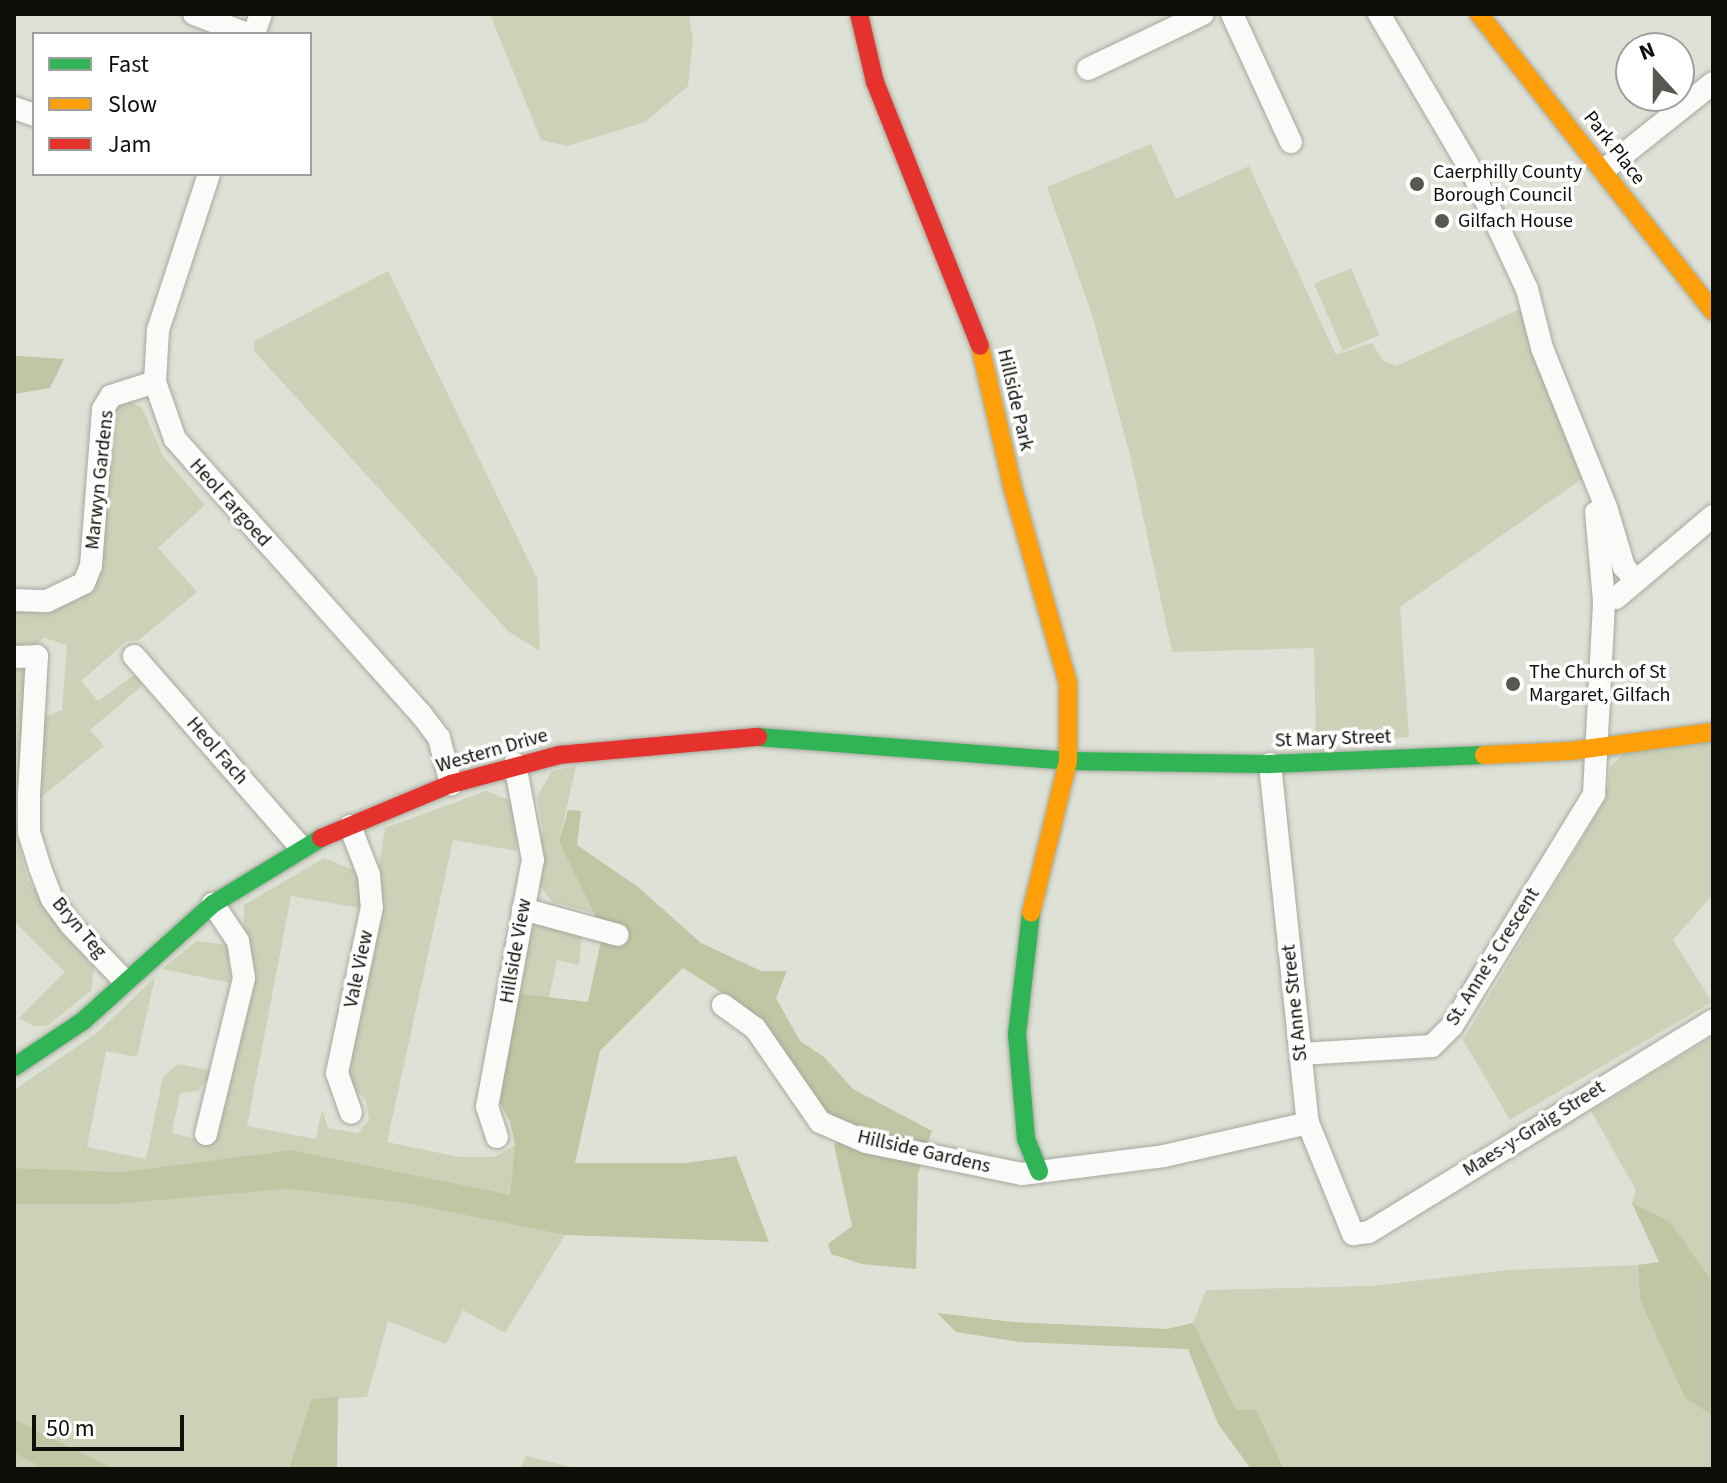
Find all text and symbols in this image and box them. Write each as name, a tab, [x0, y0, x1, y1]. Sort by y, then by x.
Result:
legend	[32, 32, 312, 176]
north arrow	[1615, 32, 1695, 112]
text: N	[1635, 34, 1660, 69]
text: Fast	[108, 47, 149, 82]
text: Slow	[108, 87, 157, 122]
street label: Park Place	[1578, 107, 1650, 189]
text: Jam	[108, 127, 152, 162]
place label: Caerphilly County Borough Council	[1433, 160, 1582, 207]
marker: Caerphilly County Borough Council	[1408, 175, 1426, 193]
place label: Gilfach House	[1458, 209, 1573, 233]
marker: Gilfach House	[1433, 212, 1451, 230]
street label: Hillside Park	[992, 347, 1038, 453]
street label: Marwyn Gardens	[81, 409, 119, 551]
street label: Heol Fargoed	[184, 454, 276, 552]
place label: The Church of St Margaret, Gilfach	[1529, 660, 1670, 707]
marker: The Church of St Margaret, Gilfach	[1504, 675, 1522, 693]
street label: Heol Fach	[181, 712, 253, 790]
street label: Western Drive	[433, 724, 551, 778]
street label: St Mary Street	[1274, 725, 1392, 753]
street label: St. Anne's Crescent	[1441, 883, 1545, 1031]
street label: Bryn Teg	[46, 892, 112, 964]
street label: Hillside View	[495, 897, 537, 1005]
street label: Vale View	[339, 928, 379, 1010]
street label: St Anne Street	[1277, 943, 1313, 1063]
street label: Maes-y-Graig Street	[1459, 1076, 1609, 1182]
street label: Hillside Gardens	[855, 1125, 993, 1179]
scale bar	[36, 1399, 188, 1449]
text: 50 m	[46, 1411, 95, 1446]

